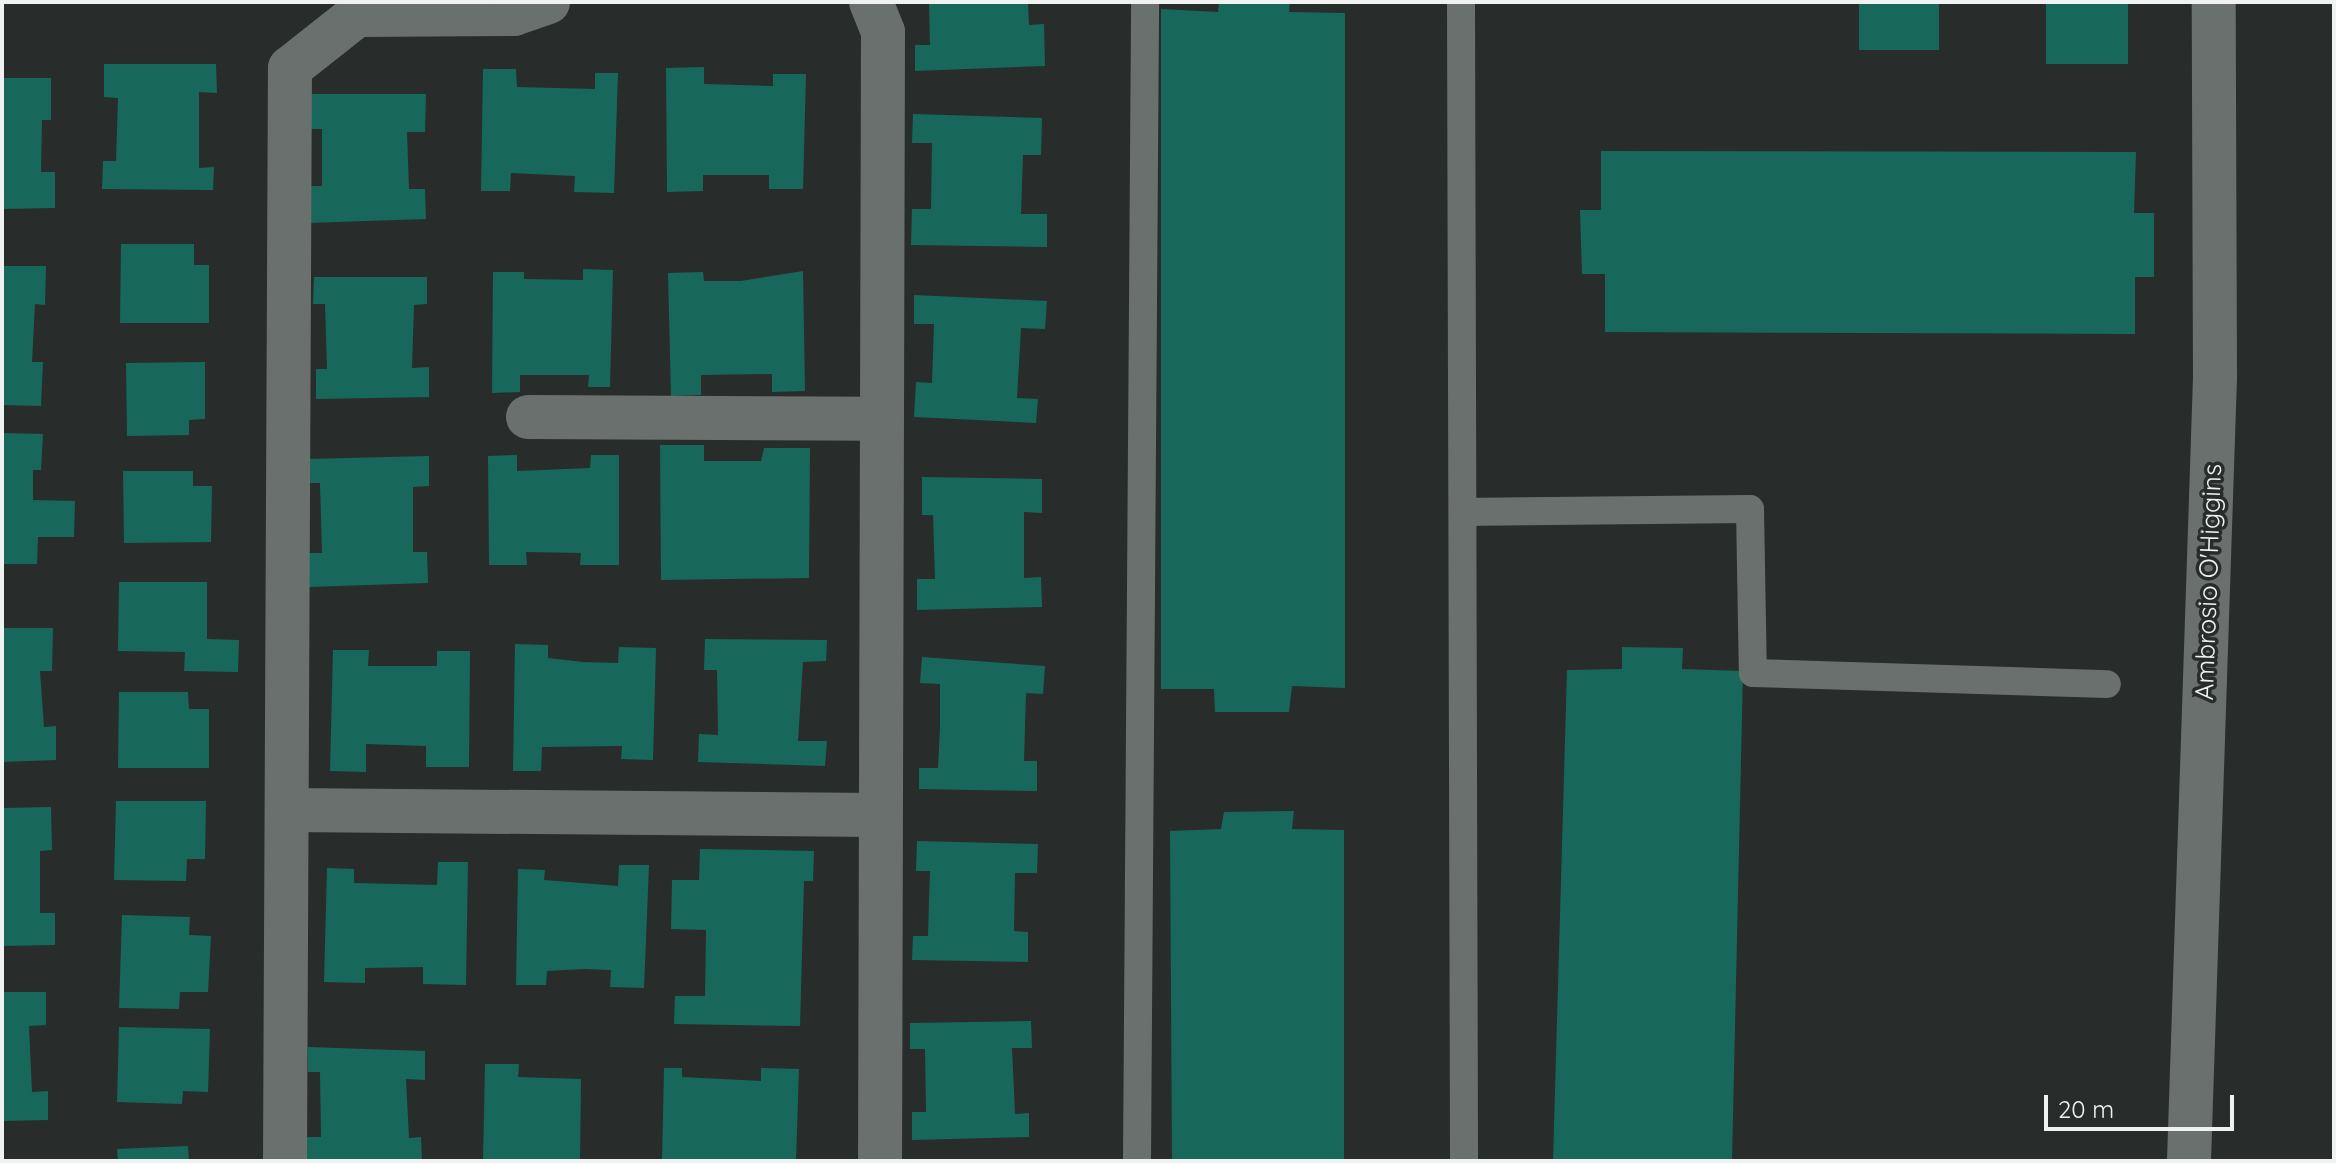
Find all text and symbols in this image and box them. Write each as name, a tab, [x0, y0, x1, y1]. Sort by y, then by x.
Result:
street label: Ambrosio O'Higgins	[2188, 463, 2228, 701]
scale bar	[2048, 1079, 2238, 1129]
text: 20 m	[2058, 1094, 2114, 1124]

